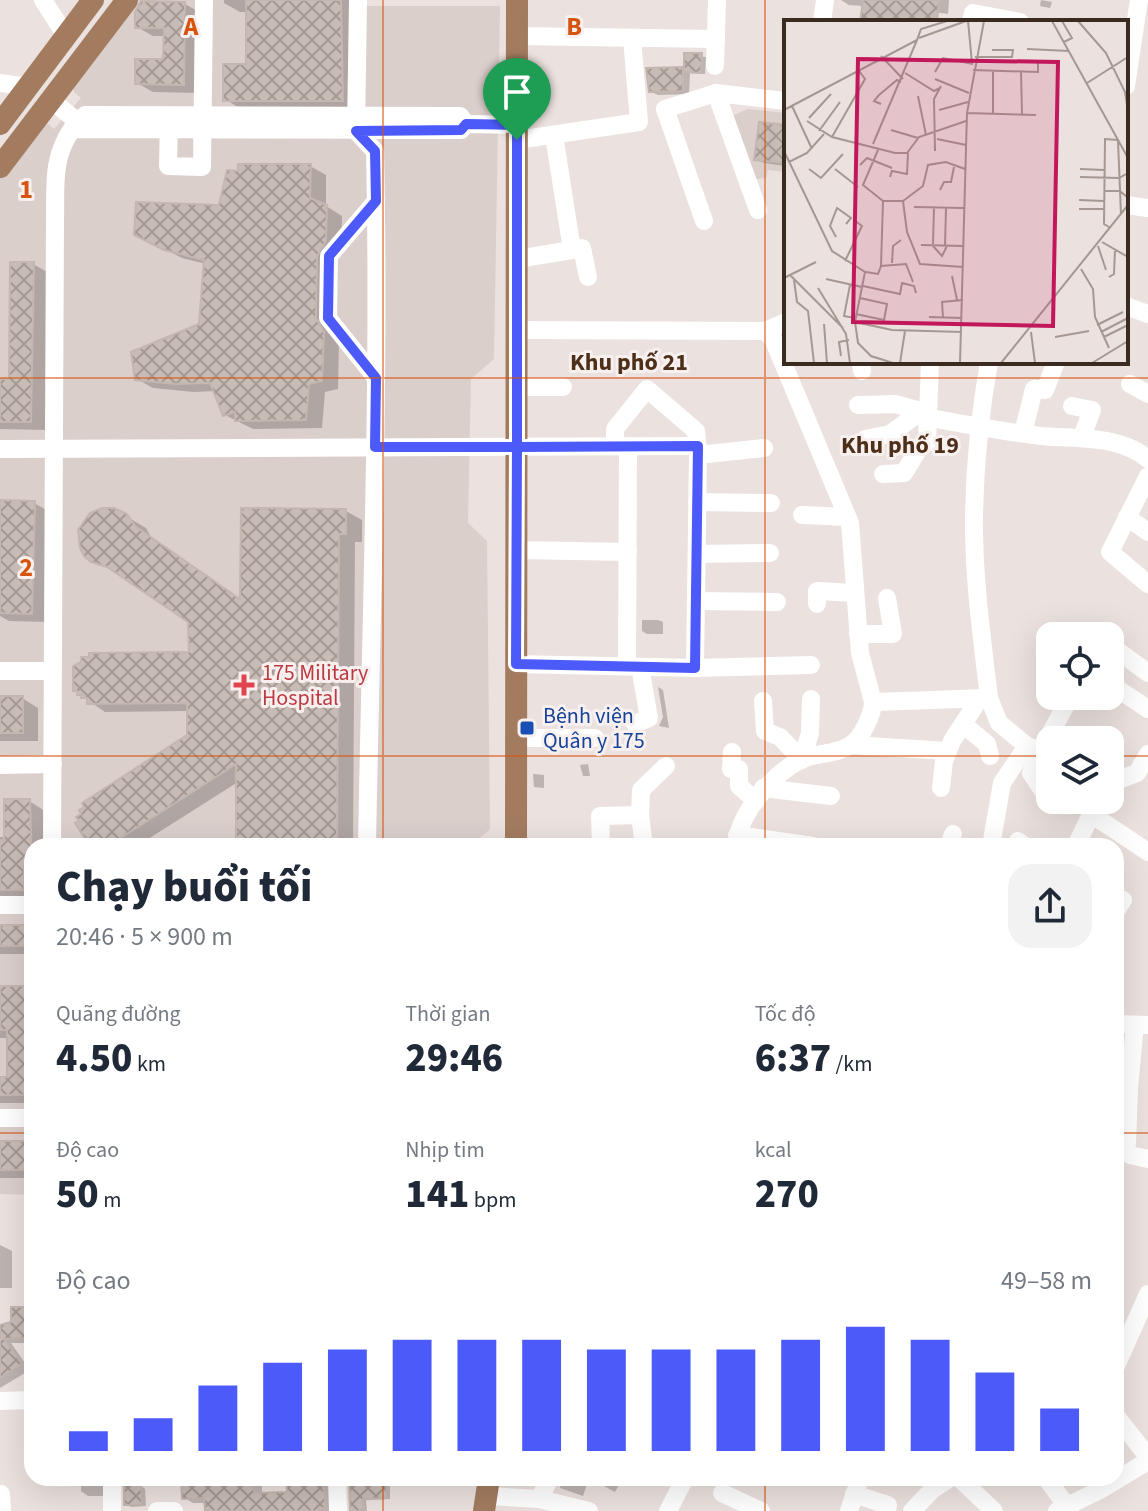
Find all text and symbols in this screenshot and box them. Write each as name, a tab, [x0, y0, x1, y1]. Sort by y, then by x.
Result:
text: A	[183, 8, 200, 45]
text: B	[566, 8, 582, 45]
inset map	[784, 20, 1128, 364]
pin	[483, 58, 551, 140]
icon: arrive	[495, 70, 539, 114]
text: 1	[19, 171, 33, 208]
district label: Khu phố 21	[570, 345, 688, 380]
district label: Khu phố 19	[841, 428, 959, 463]
text: 2	[19, 549, 33, 586]
map controls	[1036, 622, 1124, 814]
button: locate	[1036, 622, 1124, 710]
place label: 175 Military Hospital	[262, 657, 369, 714]
marker: 175 Military Hospital	[233, 674, 255, 696]
place label: Bệnh viện Quân y 175	[543, 700, 645, 757]
marker: Bệnh viện Quân y 175	[518, 719, 536, 737]
button: layers	[1036, 726, 1124, 814]
text: Chạy buổi tối	[56, 856, 312, 919]
button: share	[1008, 864, 1092, 948]
text: 20:46 · 5 × 900 m	[56, 918, 233, 955]
text: Quãng đường	[56, 998, 181, 1030]
text: Thời gian	[405, 998, 490, 1030]
text: Tốc độ	[755, 998, 816, 1030]
text: 4.50	[56, 1030, 132, 1087]
text: 29:46	[405, 1030, 503, 1087]
text: 6:37	[755, 1030, 831, 1087]
text: km	[132, 1048, 166, 1080]
text: /km	[831, 1048, 872, 1080]
text: Độ cao	[56, 1134, 119, 1166]
text: Nhịp tim	[405, 1134, 485, 1166]
text: kcal	[755, 1134, 792, 1166]
text: 50	[56, 1166, 99, 1223]
text: 141	[405, 1166, 469, 1223]
text: 270	[755, 1166, 819, 1223]
text: m	[99, 1184, 121, 1216]
text: bpm	[469, 1184, 516, 1216]
text: Độ cao	[56, 1262, 131, 1299]
text: 49–58 m	[1001, 1262, 1092, 1299]

